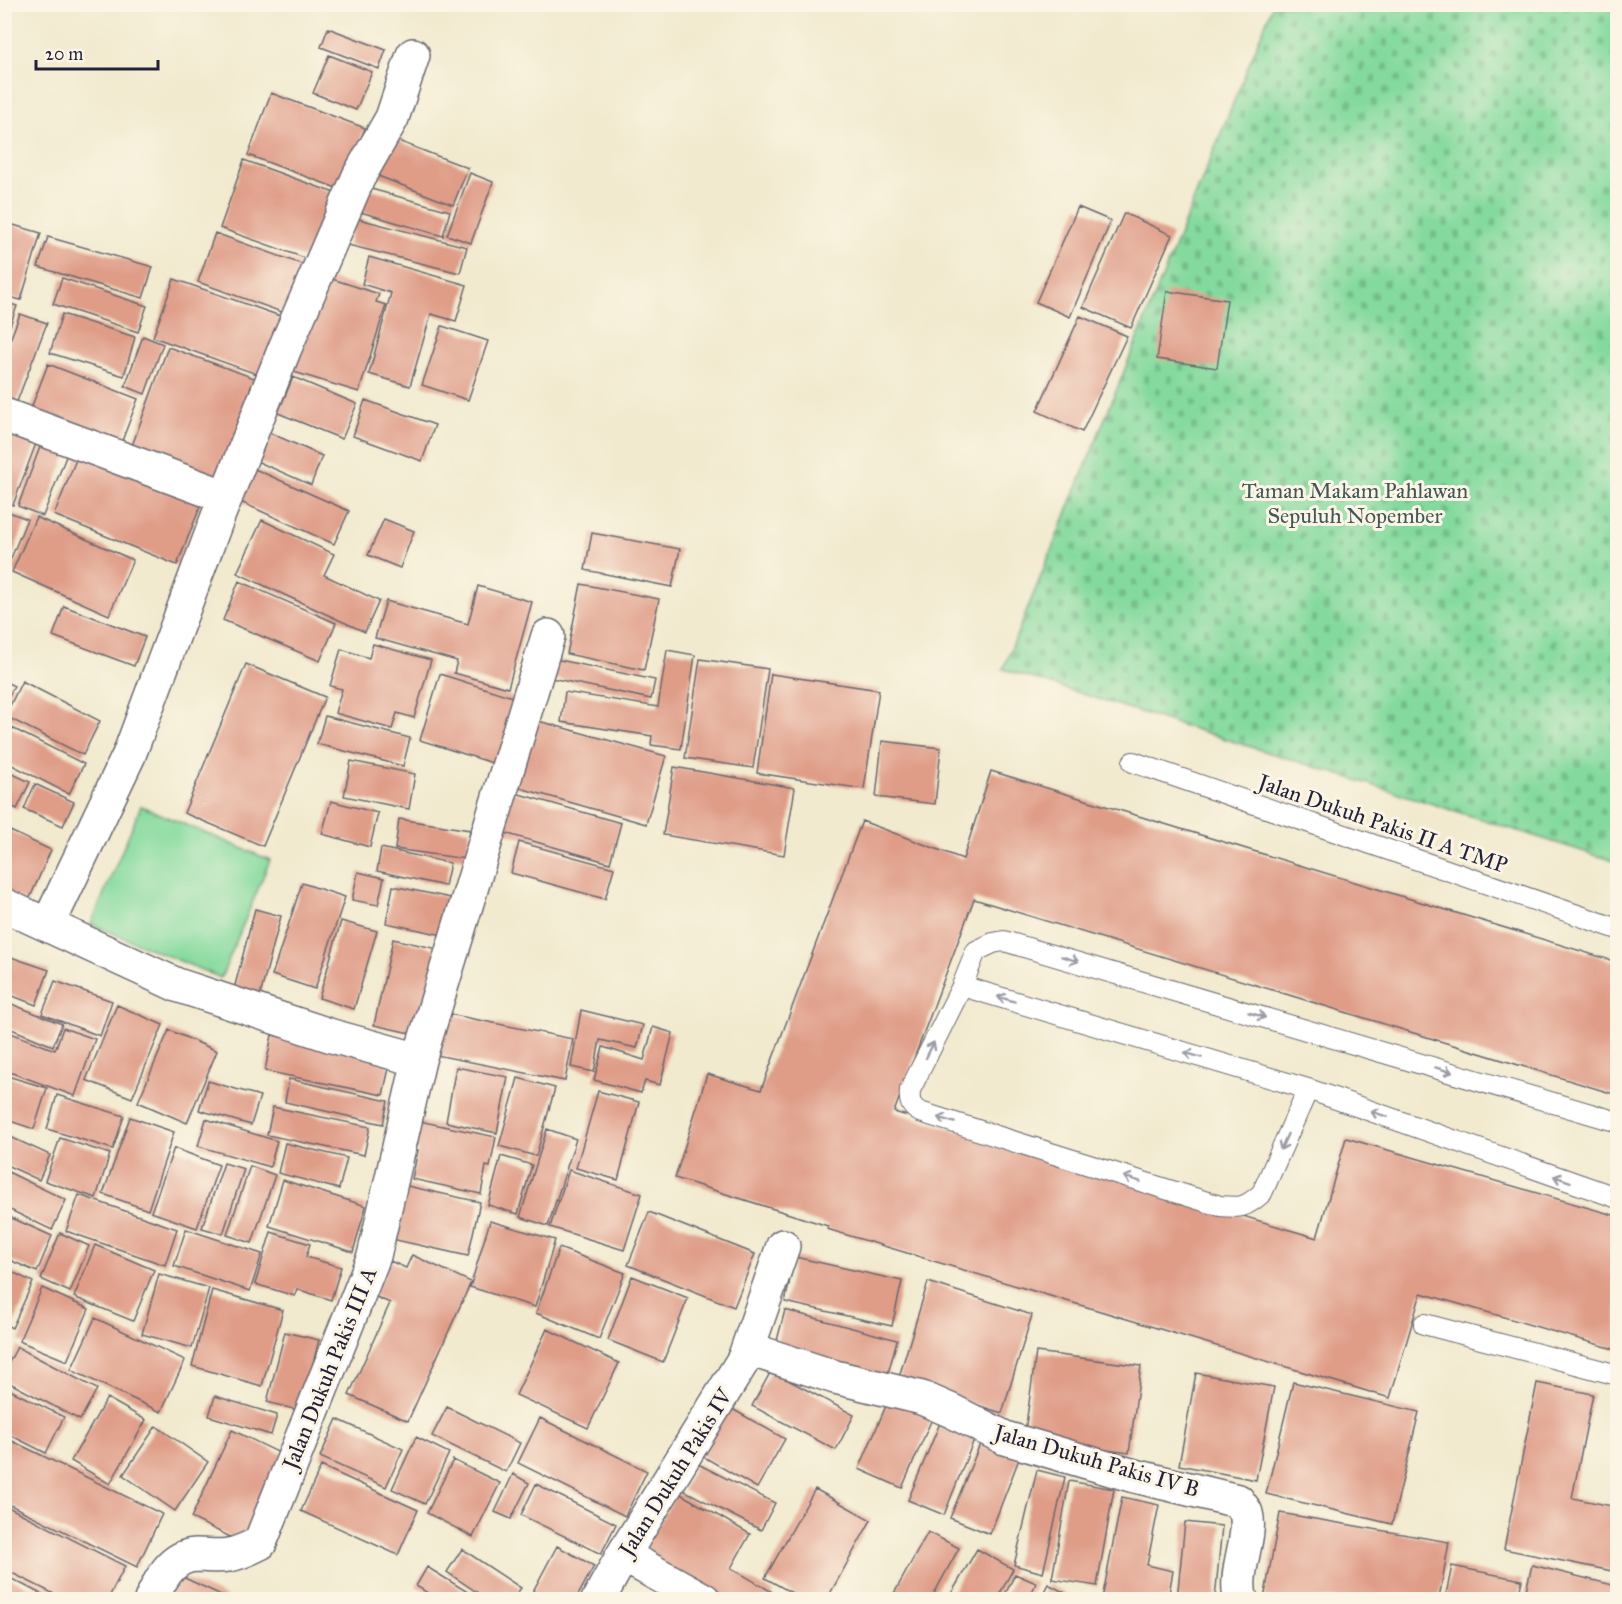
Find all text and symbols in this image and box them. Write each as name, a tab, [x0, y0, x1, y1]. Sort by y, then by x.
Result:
scale bar	[36, 33, 158, 71]
text: 20 m	[45, 43, 83, 65]
park label: Taman Makam Pahlawan Sepuluh Nopember	[1242, 477, 1468, 529]
street label: Jalan Dukuh Pakis II A TMP	[1253, 767, 1511, 879]
one-way arrow	[1060, 954, 1079, 965]
one-way arrow	[997, 993, 1016, 1004]
one-way arrow	[1247, 1010, 1266, 1021]
one-way arrow	[925, 1042, 936, 1060]
one-way arrow	[1184, 1049, 1203, 1060]
one-way arrow	[1434, 1065, 1453, 1076]
one-way arrow	[1370, 1107, 1388, 1118]
one-way arrow	[937, 1114, 956, 1125]
one-way arrow	[1278, 1133, 1290, 1151]
one-way arrow	[1553, 1172, 1572, 1183]
one-way arrow	[1123, 1173, 1142, 1184]
street label: Jalan Dukuh Pakis III A	[276, 1263, 382, 1475]
street label: Jalan Dukuh Pakis IV	[612, 1382, 739, 1563]
street label: Jalan Dukuh Pakis IV B	[989, 1418, 1202, 1503]

